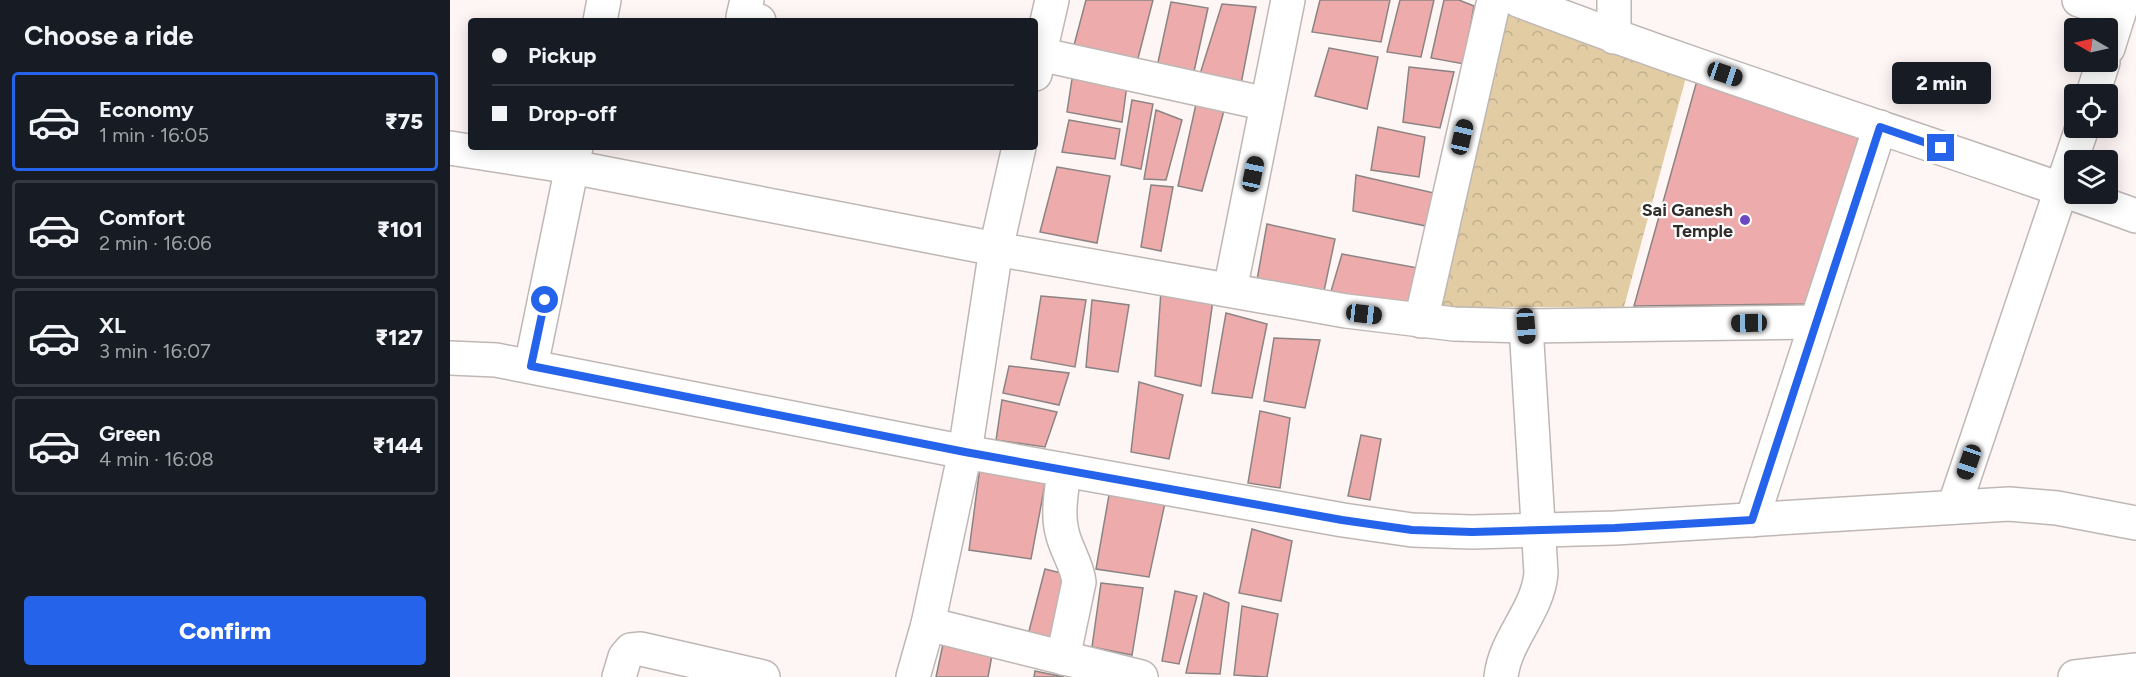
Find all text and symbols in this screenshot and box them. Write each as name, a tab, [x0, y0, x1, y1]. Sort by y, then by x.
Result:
north arrow	[2064, 18, 2118, 72]
map controls	[2064, 18, 2118, 204]
text: Choose a ride	[24, 19, 193, 52]
text: Pickup	[528, 42, 597, 69]
car	[1705, 60, 1745, 88]
callout: 2 min	[1892, 61, 1990, 103]
text: 2 min	[1916, 71, 1967, 95]
button: locate	[2064, 84, 2118, 138]
icon: car	[27, 95, 81, 149]
text: Economy	[99, 96, 194, 123]
text: Drop-off	[528, 100, 617, 127]
text: ₹75	[385, 108, 423, 135]
car	[1449, 117, 1475, 157]
text: 1 min · 16:05	[99, 123, 209, 147]
route end	[1927, 134, 1954, 161]
button: layers	[2064, 150, 2118, 204]
car	[1240, 155, 1266, 193]
place label: Sai Ganesh Temple	[1642, 199, 1733, 242]
icon: car	[27, 203, 81, 257]
text: Comfort	[99, 204, 185, 231]
marker: Sai Ganesh Temple	[1738, 213, 1752, 227]
text: ₹101	[377, 216, 423, 243]
text: 2 min · 16:06	[99, 231, 212, 255]
route start	[531, 286, 558, 313]
car	[1345, 303, 1383, 325]
car	[1516, 307, 1536, 345]
icon: car	[27, 311, 81, 365]
text: XL	[99, 312, 126, 339]
car	[1731, 314, 1767, 332]
text: ₹127	[375, 324, 423, 351]
text: 3 min · 16:07	[99, 339, 211, 363]
icon: car	[27, 419, 81, 473]
text: Green	[99, 420, 161, 447]
text: ₹144	[373, 432, 423, 459]
car	[1955, 442, 1983, 482]
text: 4 min · 16:08	[99, 447, 214, 471]
button: Confirm	[24, 596, 426, 665]

